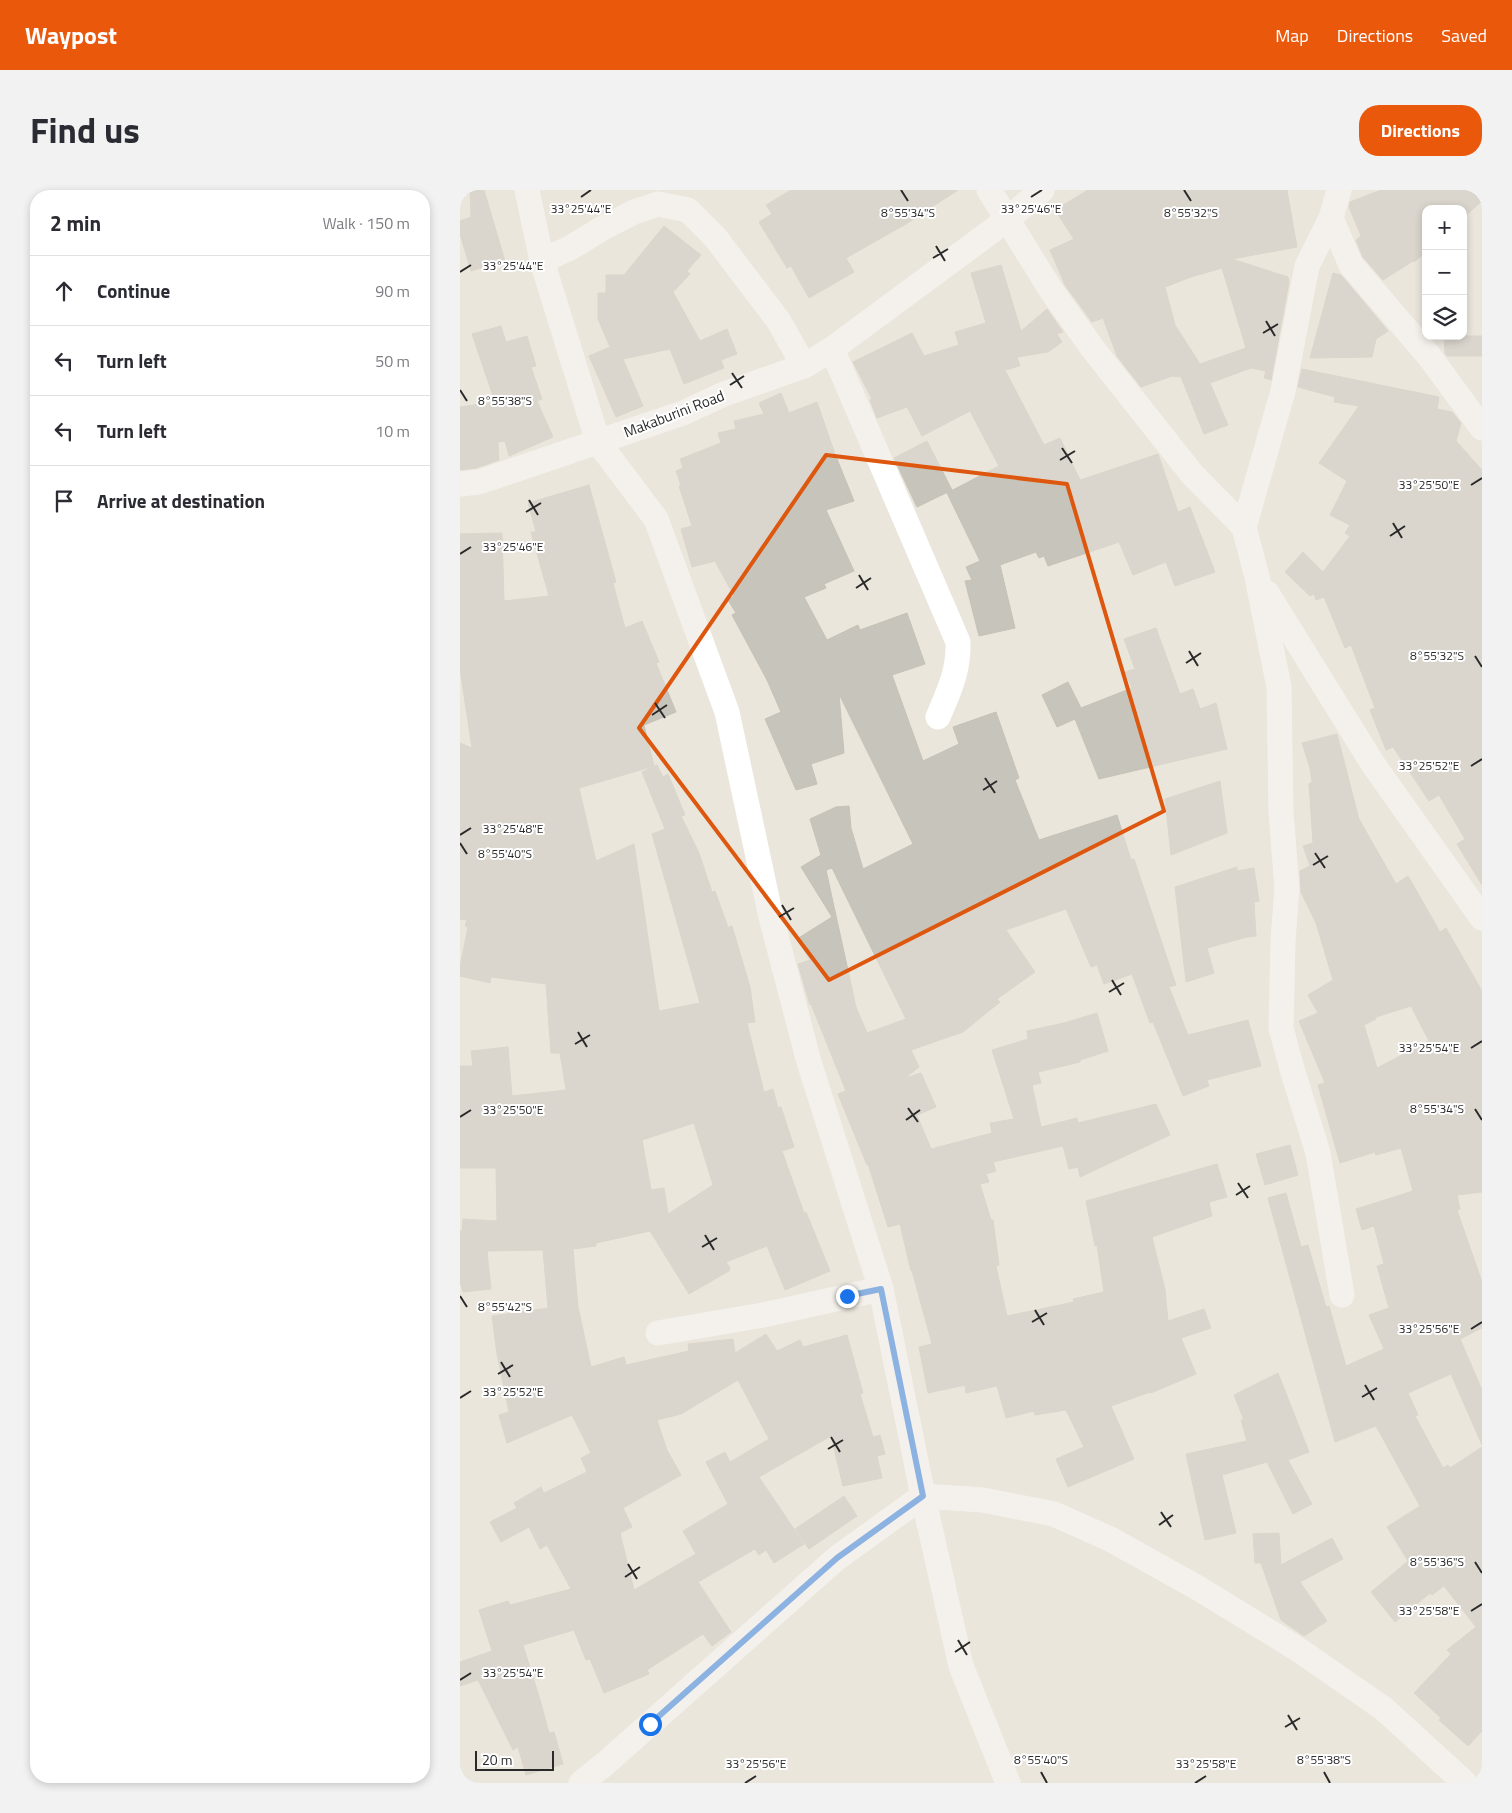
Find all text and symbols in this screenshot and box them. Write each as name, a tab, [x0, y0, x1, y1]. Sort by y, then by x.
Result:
text: Waypost	[25, 17, 117, 53]
text: Map	[1275, 22, 1309, 49]
text: Directions	[1337, 22, 1413, 49]
text: Saved	[1441, 22, 1487, 49]
text: Find us	[30, 103, 140, 157]
button: Directions	[1359, 105, 1482, 156]
text: 33°25'44"E	[551, 199, 612, 218]
text: 33°25'46"E	[1001, 199, 1062, 218]
text: 8°55'34"S	[881, 203, 935, 222]
text: 8°55'32"S	[1164, 203, 1218, 222]
map controls	[1422, 205, 1467, 340]
button: +	[1422, 205, 1467, 250]
text: 2 min	[50, 207, 101, 239]
text: Walk · 150 m	[322, 211, 410, 235]
button: −	[1422, 250, 1467, 295]
text: 33°25'44"E	[483, 256, 544, 275]
text: Continue	[97, 276, 170, 305]
icon: ahead	[50, 277, 78, 305]
text: 90 m	[375, 279, 410, 303]
button: layers	[1422, 295, 1467, 340]
text: Turn left	[97, 346, 167, 375]
icon: left	[50, 347, 78, 375]
text: 50 m	[375, 349, 410, 373]
street label: Makaburini Road	[620, 384, 728, 443]
text: 8°55'38"S	[478, 391, 532, 410]
text: Turn left	[97, 416, 167, 445]
icon: left	[50, 417, 78, 445]
text: 10 m	[375, 419, 410, 443]
text: 33°25'50"E	[1399, 475, 1460, 494]
text: Arrive at destination	[97, 486, 265, 515]
icon: arrive	[50, 487, 78, 515]
text: 33°25'46"E	[483, 537, 544, 556]
text: 8°55'32"S	[1410, 646, 1464, 665]
text: 33°25'52"E	[1399, 756, 1460, 775]
text: 33°25'48"E	[483, 819, 544, 838]
text: 8°55'40"S	[478, 844, 532, 863]
text: 33°25'54"E	[1399, 1038, 1460, 1057]
text: 8°55'34"S	[1410, 1099, 1464, 1118]
text: 33°25'50"E	[483, 1100, 544, 1119]
route end	[836, 1285, 859, 1308]
text: 8°55'42"S	[478, 1297, 532, 1316]
text: 33°25'56"E	[1399, 1319, 1460, 1338]
text: 33°25'52"E	[483, 1382, 544, 1401]
text: 8°55'36"S	[1410, 1552, 1464, 1571]
text: 33°25'58"E	[1399, 1601, 1460, 1620]
text: 33°25'54"E	[483, 1663, 544, 1682]
route start	[639, 1713, 662, 1736]
scale bar	[475, 1748, 554, 1771]
text: 20 m	[482, 1749, 512, 1770]
text: 8°55'40"S	[1014, 1750, 1068, 1769]
text: 8°55'38"S	[1297, 1750, 1351, 1769]
text: 33°25'56"E	[726, 1754, 787, 1773]
text: 33°25'58"E	[1176, 1754, 1237, 1773]

